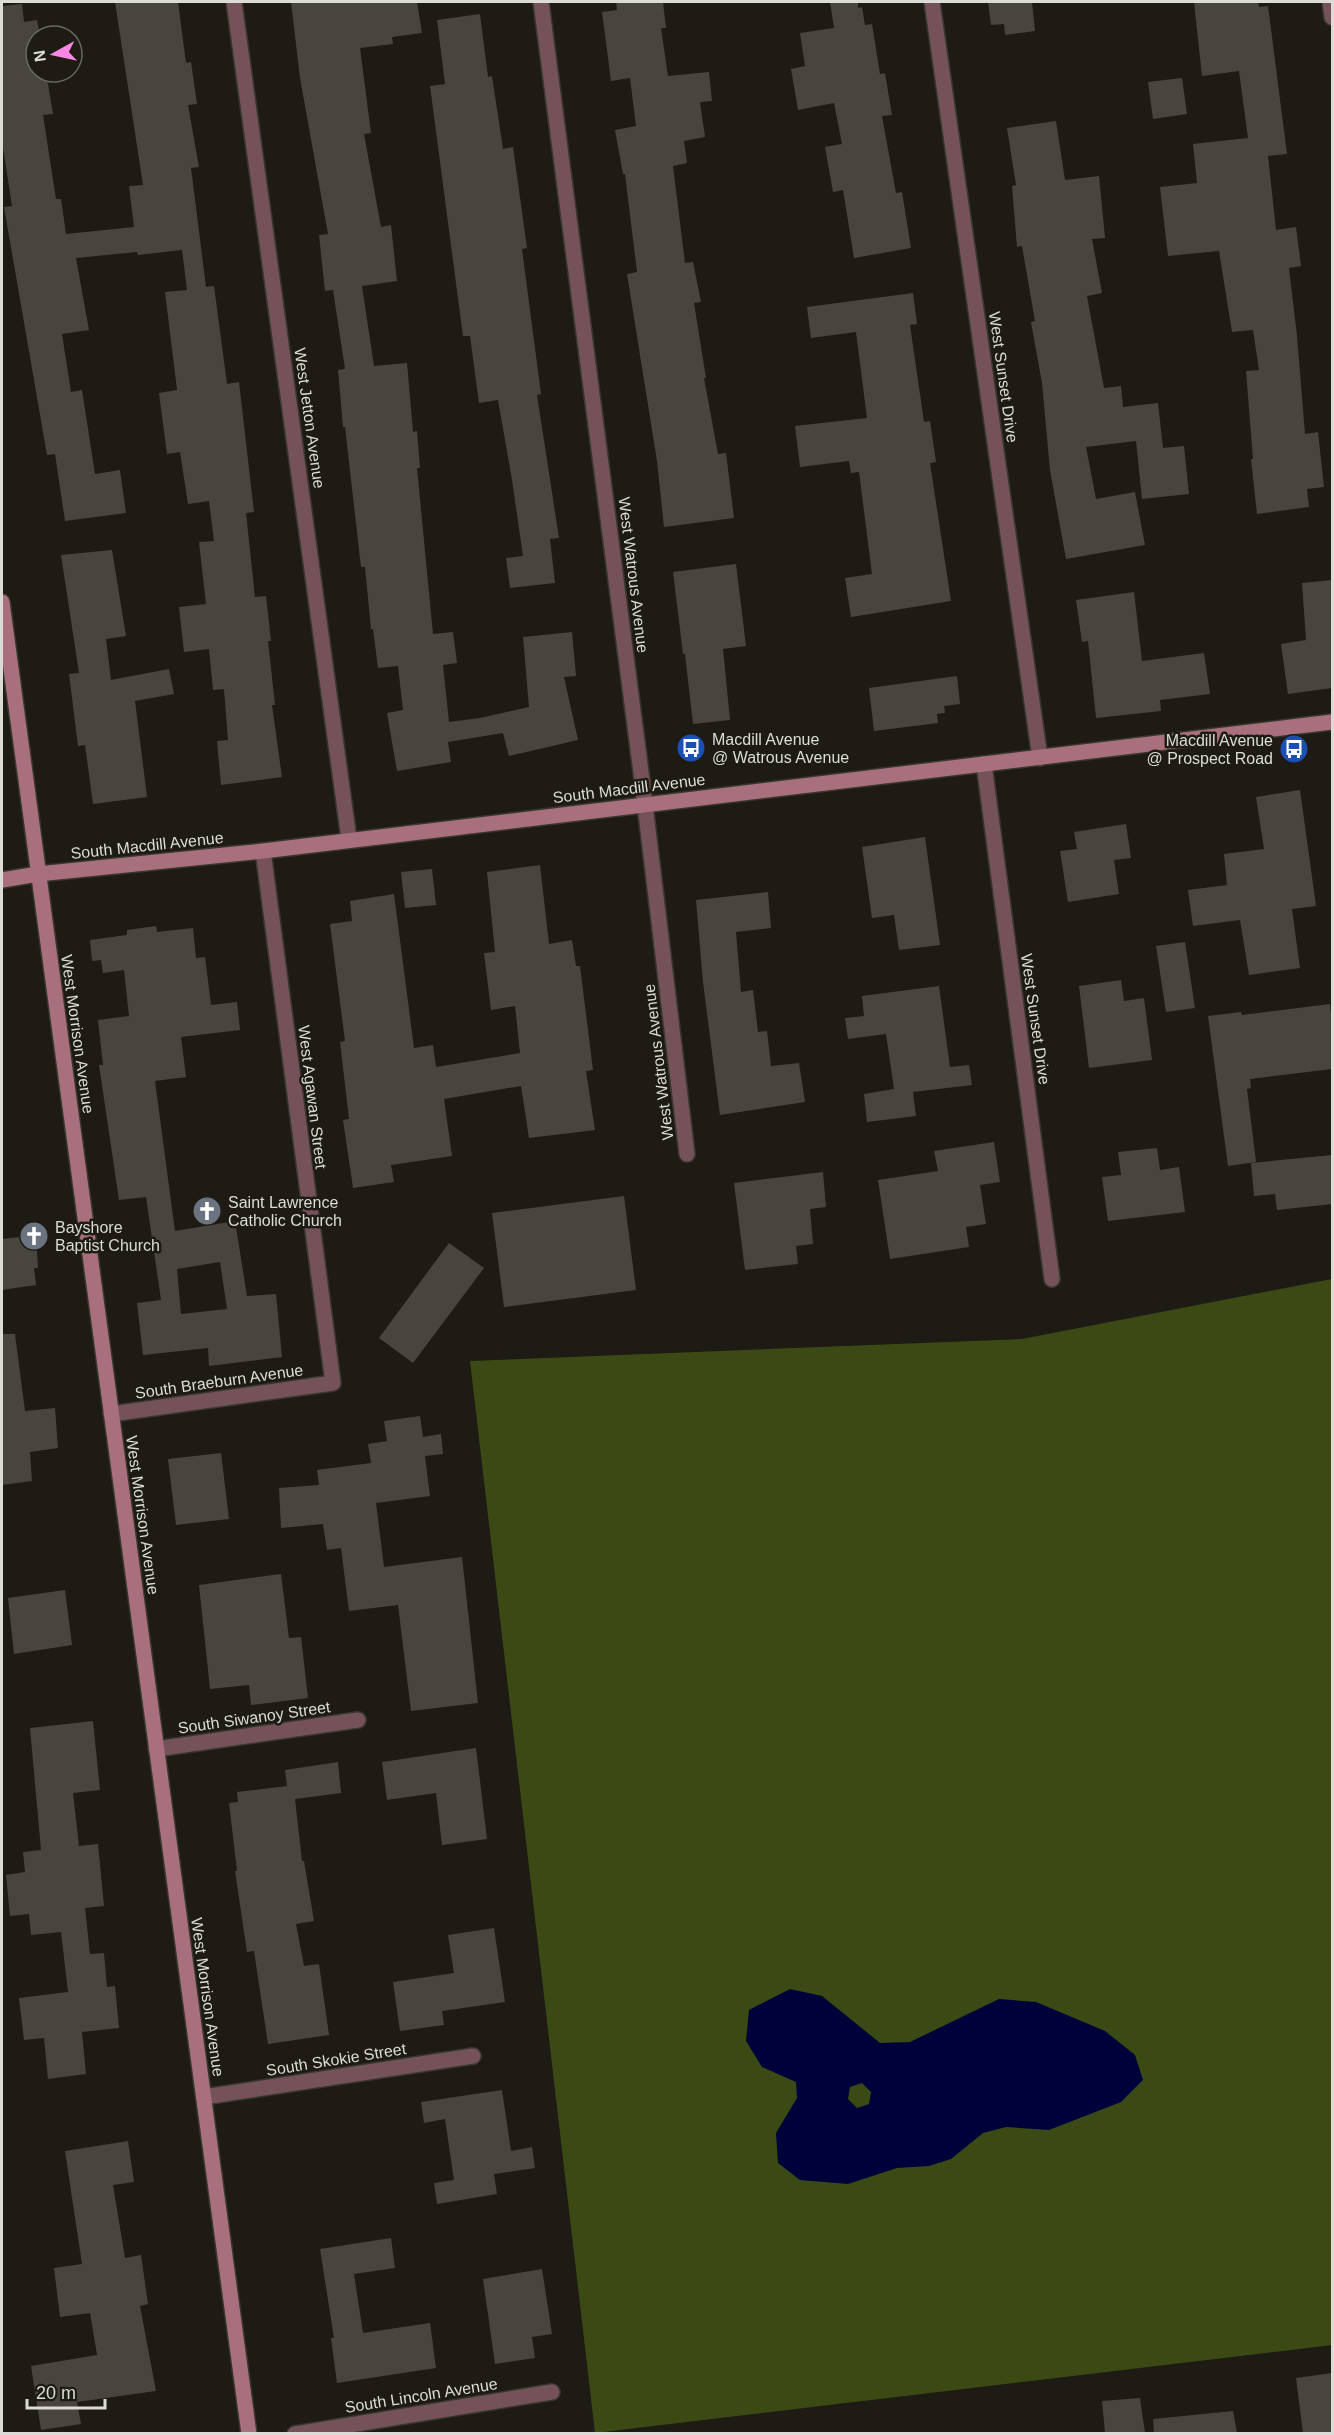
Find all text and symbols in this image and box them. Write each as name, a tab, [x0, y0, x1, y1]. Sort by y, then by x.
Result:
north arrow	[24, 24, 84, 84]
text: N	[30, 49, 49, 63]
street label: West Sunset Drive	[986, 310, 1021, 444]
street label: West Jetton Avenue	[291, 347, 328, 490]
street label: West Watrous Avenue	[615, 496, 652, 654]
place label: Macdill Avenue @ Watrous Avenue	[712, 731, 849, 766]
bus stop icon: Macdill Avenue @ Watrous Avenue	[675, 732, 707, 764]
place label: Macdill Avenue @ Prospect Road	[1146, 732, 1273, 767]
bus stop icon: Macdill Avenue @ Prospect Road	[1278, 733, 1310, 765]
street label: South Macdill Avenue	[552, 771, 706, 806]
street label: South Macdill Avenue	[70, 829, 224, 862]
street label: West Sunset Drive	[1018, 952, 1053, 1086]
street label: West Morrison Avenue	[58, 953, 97, 1115]
street label: West Watrous Avenue	[640, 983, 677, 1141]
street label: West Agawan Street	[295, 1024, 330, 1170]
place label: Saint Lawrence Catholic Church	[228, 1194, 342, 1229]
church icon: Saint Lawrence Catholic Church	[191, 1195, 223, 1227]
place label: Bayshore Baptist Church	[55, 1219, 160, 1254]
church icon: Bayshore Baptist Church	[18, 1220, 50, 1252]
street label: South Braeburn Avenue	[134, 1361, 304, 1402]
street label: West Morrison Avenue	[123, 1434, 162, 1596]
street label: South Siwanoy Street	[177, 1698, 332, 1737]
street label: West Morrison Avenue	[188, 1916, 227, 2078]
street label: South Skokie Street	[265, 2040, 408, 2079]
scale bar	[27, 2372, 105, 2410]
street label: South Lincoln Avenue	[343, 2375, 499, 2416]
text: 20 m	[36, 2383, 76, 2403]

